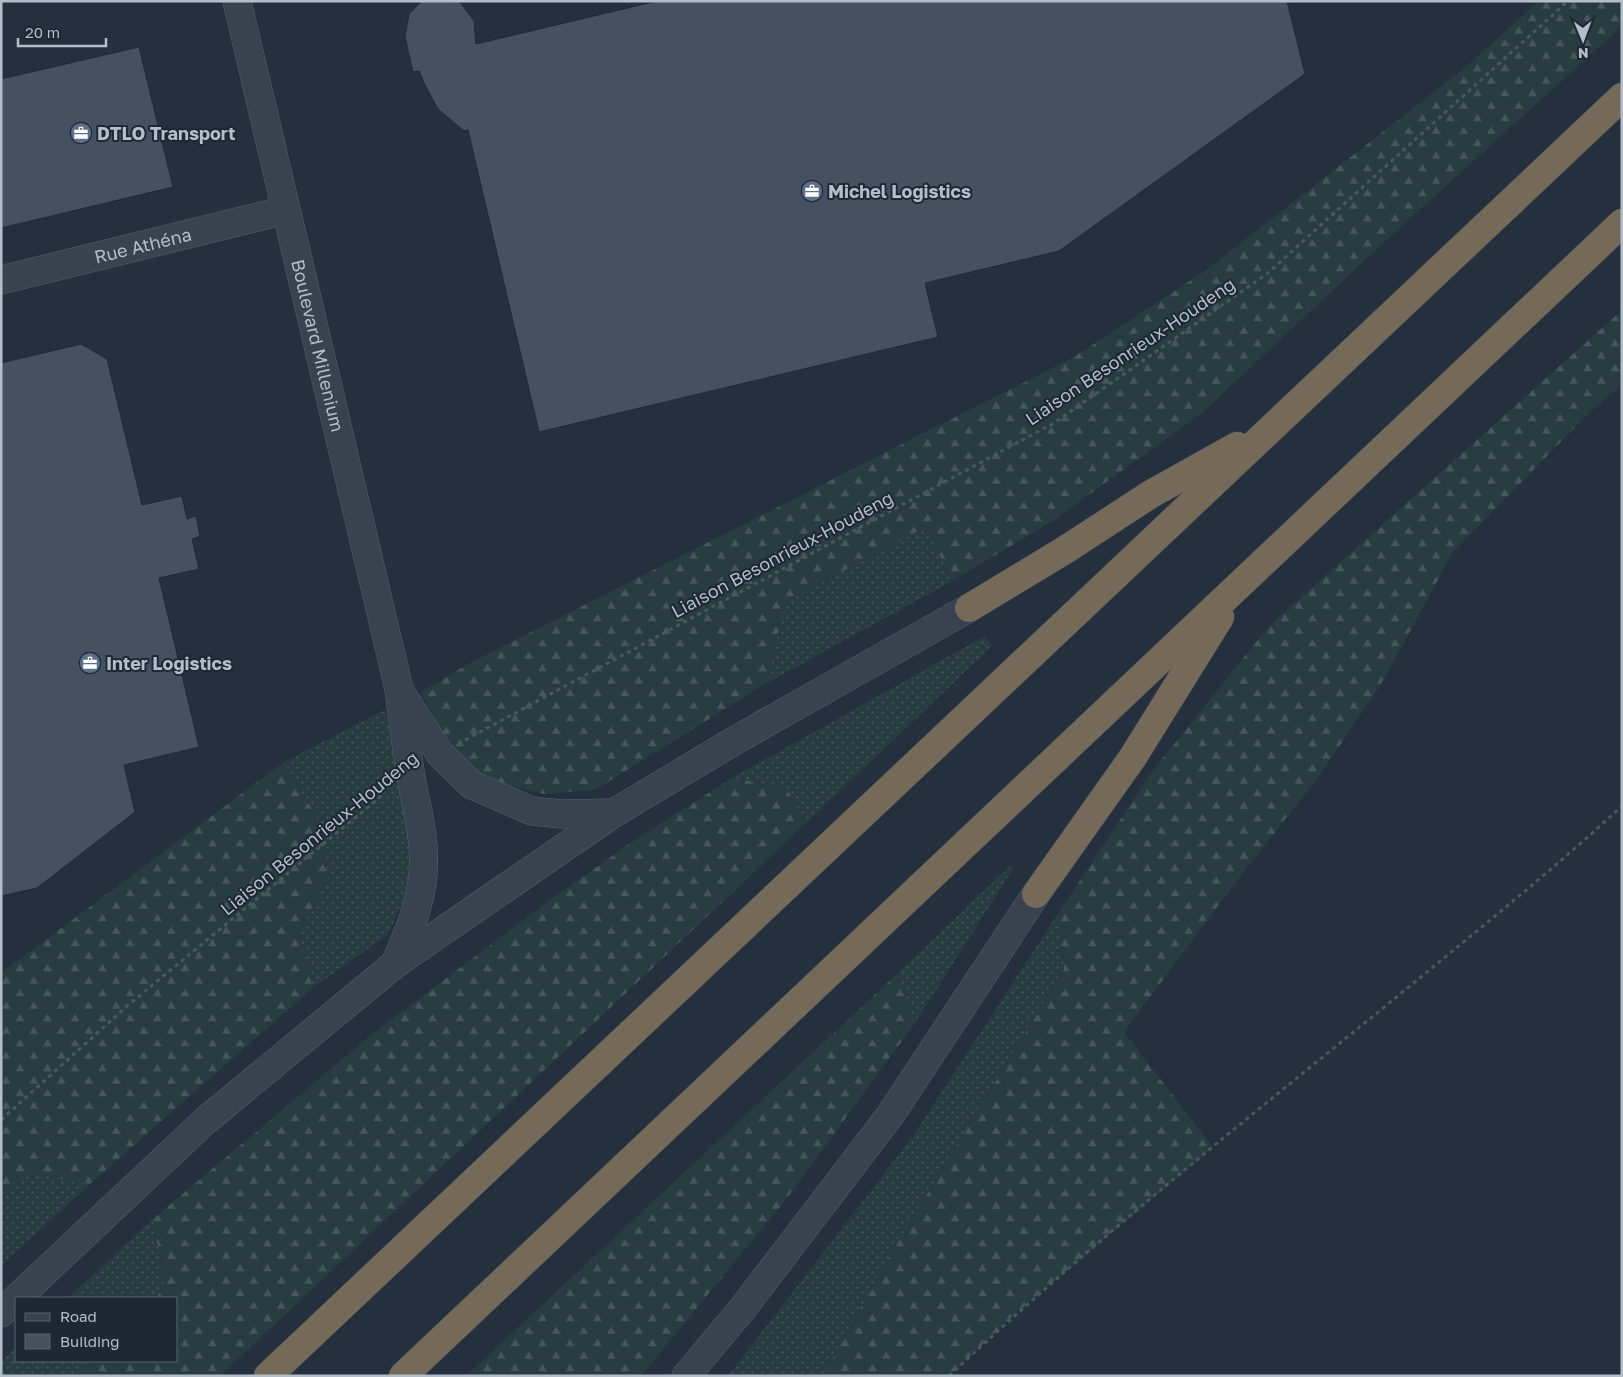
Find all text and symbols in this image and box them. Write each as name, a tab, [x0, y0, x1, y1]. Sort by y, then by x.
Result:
scale bar	[18, 15, 105, 47]
north arrow	[1558, 15, 1608, 65]
text: 20 m	[25, 23, 60, 41]
text: N	[1578, 45, 1589, 62]
office icon: DTLO Transport	[69, 121, 93, 145]
place label: DTLO Transport	[97, 122, 235, 144]
office icon: Michel Logistics	[800, 179, 824, 203]
place label: Michel Logistics	[828, 180, 971, 202]
street label: Rue Athéna	[92, 223, 194, 268]
street label: Boulevard Millenium	[287, 257, 349, 434]
street label: Liaison Besonrieux-Houdeng	[1021, 273, 1239, 429]
street label: Liaison Besonrieux-Houdeng	[667, 486, 897, 622]
office icon: Inter Logistics	[78, 651, 102, 675]
place label: Inter Logistics	[106, 652, 232, 674]
street label: Liaison Besonrieux-Houdeng	[216, 746, 422, 920]
legend	[15, 1297, 178, 1362]
text: Road	[60, 1307, 97, 1325]
text: Building	[60, 1332, 120, 1350]

